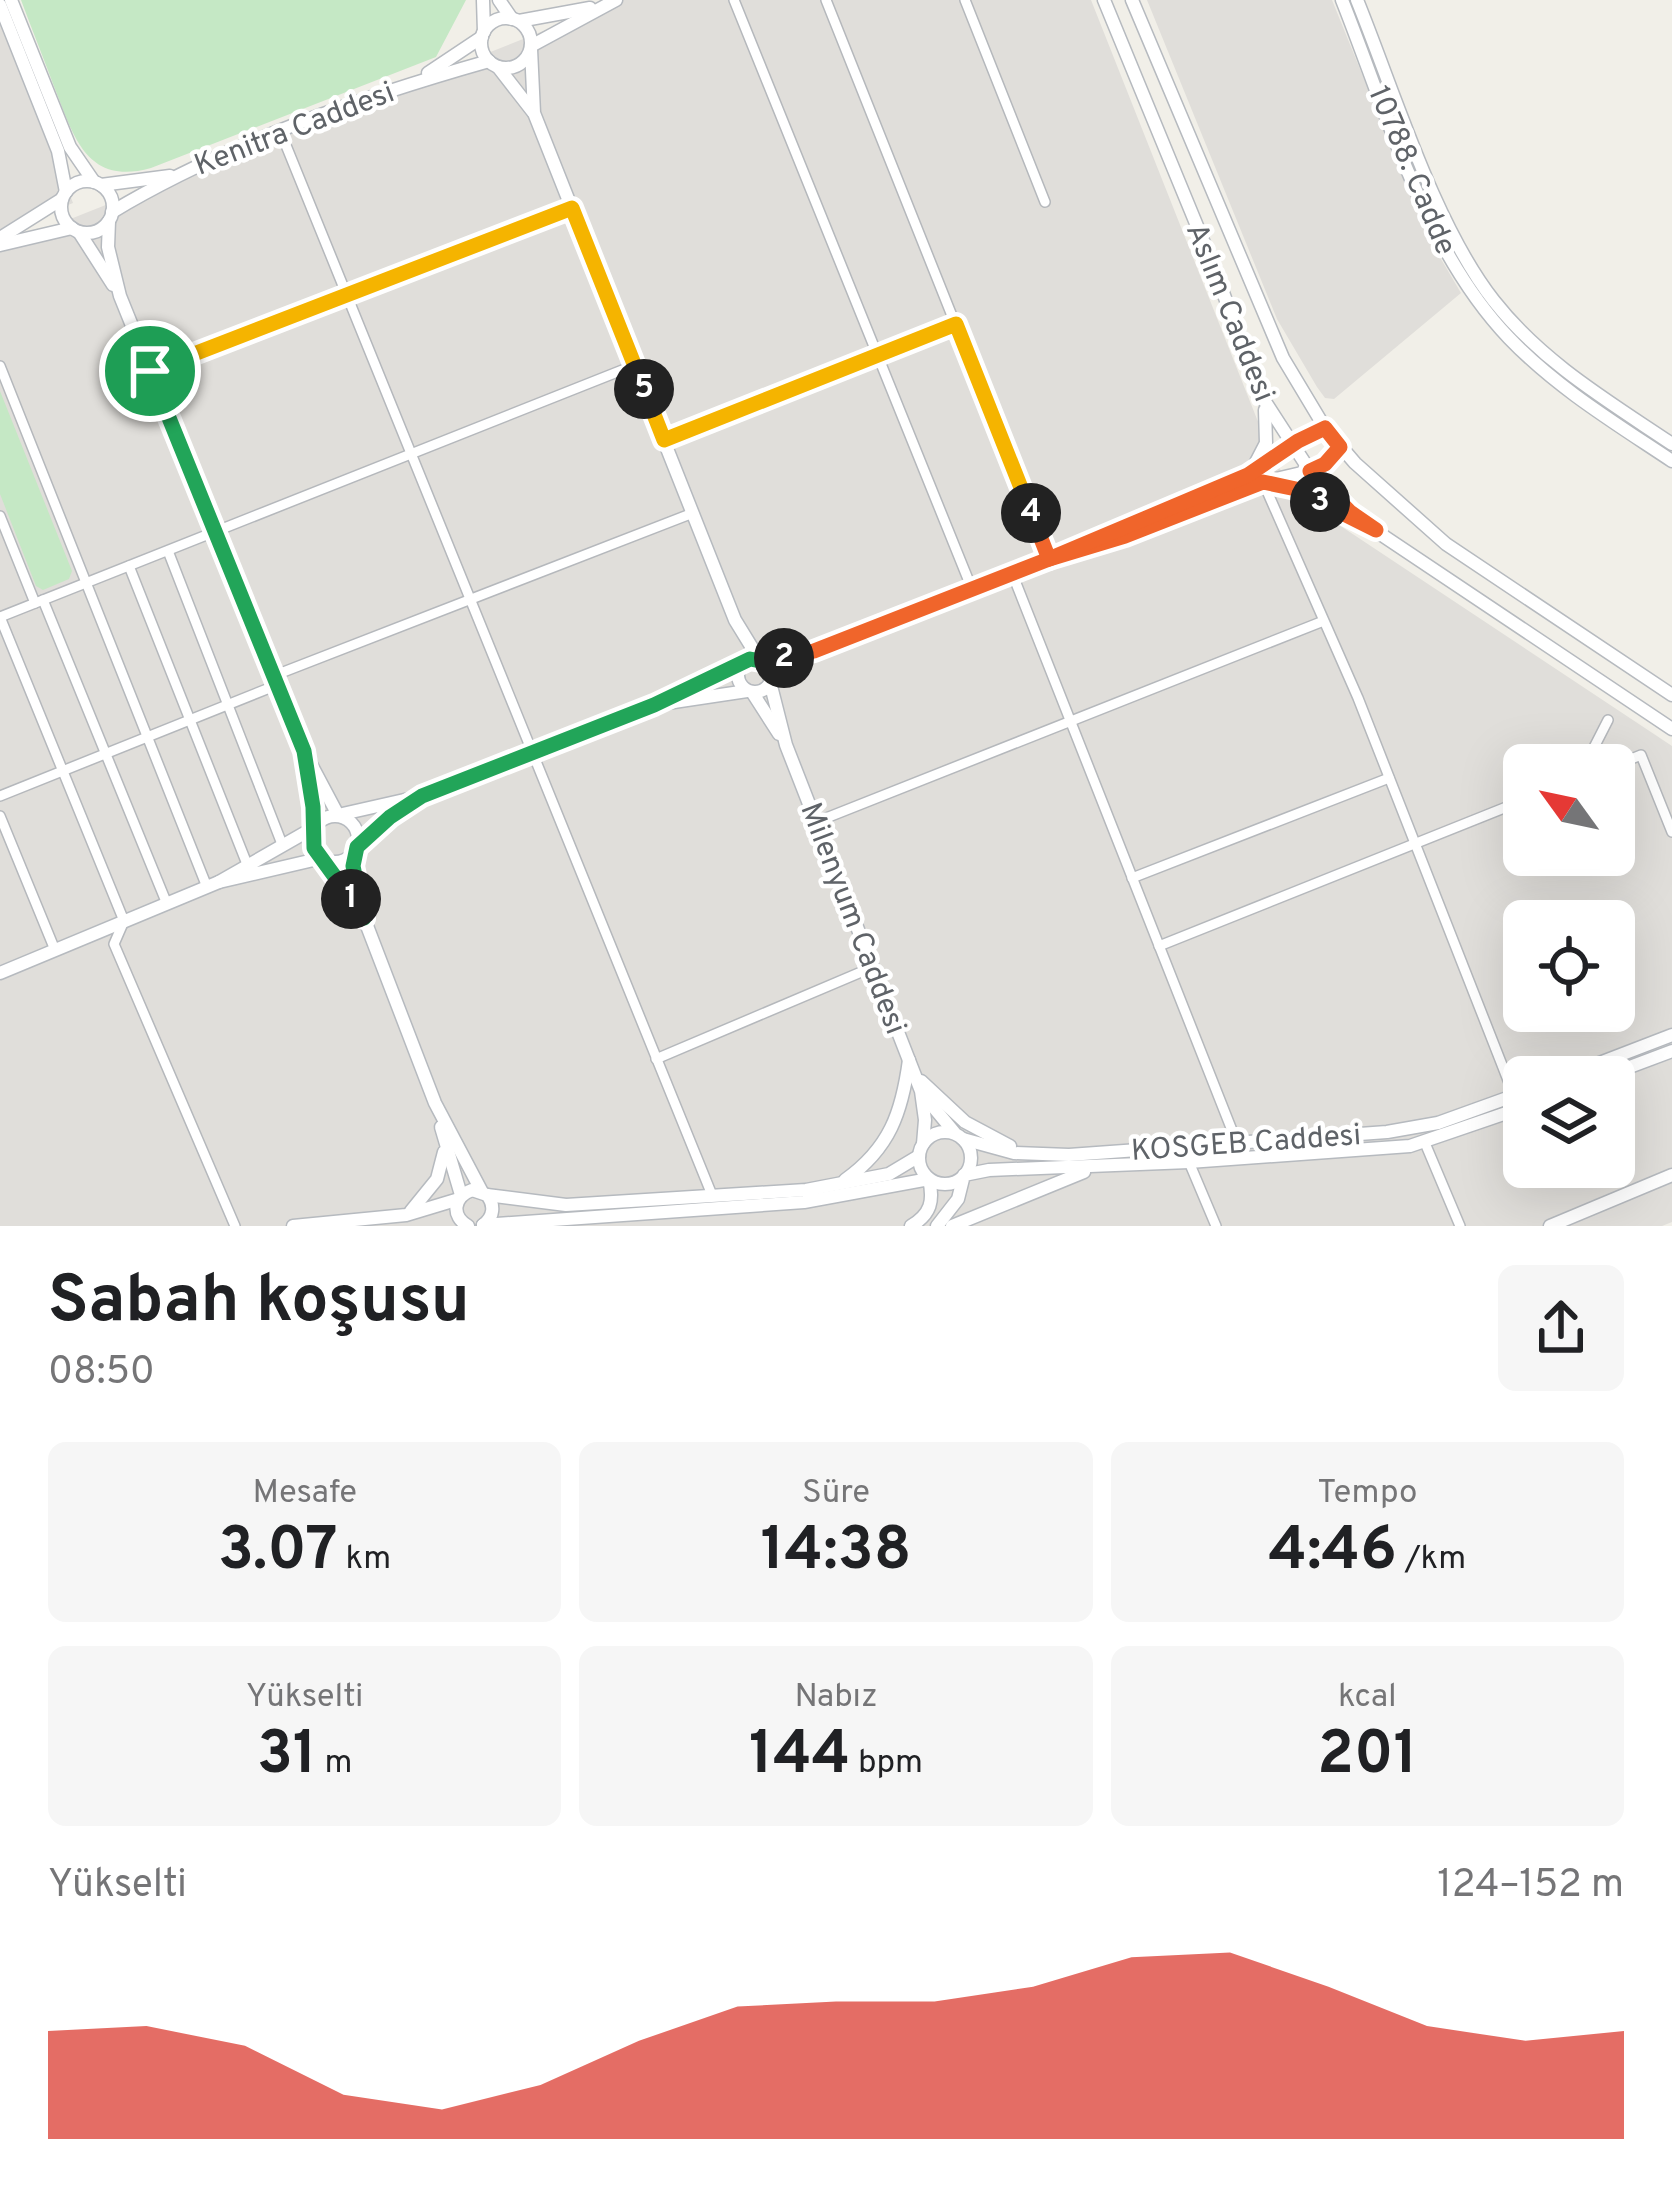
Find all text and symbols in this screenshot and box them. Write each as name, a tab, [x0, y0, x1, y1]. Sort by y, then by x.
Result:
street label: Kenitra Caddesi	[190, 75, 400, 185]
street label: 10788. Cadde	[1358, 81, 1463, 261]
street label: Aslım Caddesi	[1176, 218, 1281, 408]
pin	[99, 320, 201, 422]
icon: arrive	[117, 338, 183, 404]
pin: 5	[614, 359, 674, 419]
text: 5	[634, 368, 654, 410]
pin: 3	[1290, 472, 1350, 532]
text: 3	[1310, 481, 1330, 523]
pin: 4	[1001, 483, 1061, 543]
text: 4	[1020, 492, 1042, 534]
pin: 2	[754, 628, 814, 688]
text: 2	[774, 637, 794, 679]
north arrow	[1503, 744, 1635, 876]
map controls	[1503, 744, 1635, 1188]
street label: Milenyum Caddesi	[790, 798, 913, 1040]
pin: 1	[321, 869, 381, 929]
text: 1	[344, 878, 358, 920]
button: locate	[1503, 900, 1635, 1032]
button: layers	[1503, 1056, 1635, 1188]
street label: KOSGEB Caddesi	[1130, 1118, 1362, 1171]
text: Sabah koşusu	[48, 1262, 470, 1345]
button: share	[1498, 1265, 1624, 1391]
text: 08:50	[48, 1349, 155, 1398]
text: Mesafe	[252, 1473, 357, 1515]
text: Süre	[802, 1473, 870, 1515]
text: Tempo	[1317, 1473, 1417, 1515]
text: 3.07	[218, 1515, 338, 1591]
text: 14:38	[761, 1515, 911, 1591]
text: 4:46	[1268, 1515, 1397, 1591]
text: km	[338, 1539, 391, 1581]
text: /km	[1397, 1539, 1466, 1581]
text: Yükselti	[246, 1677, 363, 1719]
text: Nabız	[794, 1677, 878, 1719]
text: kcal	[1338, 1677, 1397, 1719]
text: 31	[257, 1719, 317, 1795]
text: 144	[749, 1719, 850, 1795]
text: 201	[1317, 1719, 1417, 1795]
text: m	[317, 1743, 352, 1785]
text: bpm	[850, 1743, 923, 1785]
text: Yükselti	[48, 1862, 187, 1911]
text: 124–152 m	[1437, 1862, 1624, 1911]

